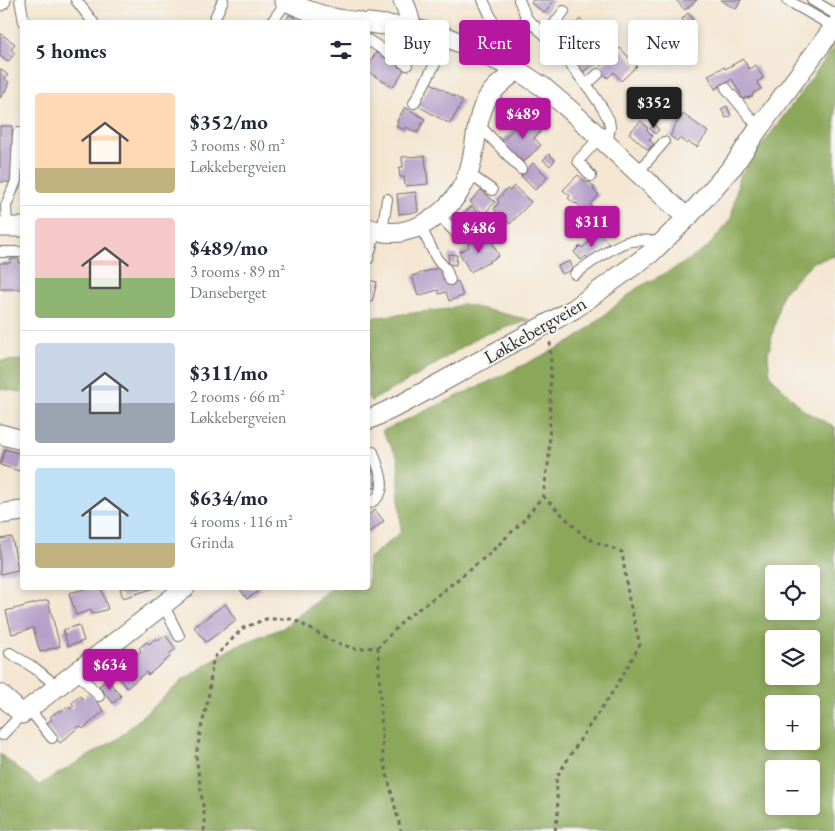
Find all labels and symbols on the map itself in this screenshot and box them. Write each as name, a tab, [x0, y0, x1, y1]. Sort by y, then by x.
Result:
pin: $352	[624, 86, 684, 129]
pin: $489	[493, 98, 553, 140]
pin: $311	[562, 206, 622, 248]
pin: $486	[449, 212, 509, 254]
street label: Løkkebergveien	[479, 291, 591, 369]
pin: $634	[80, 648, 140, 691]

